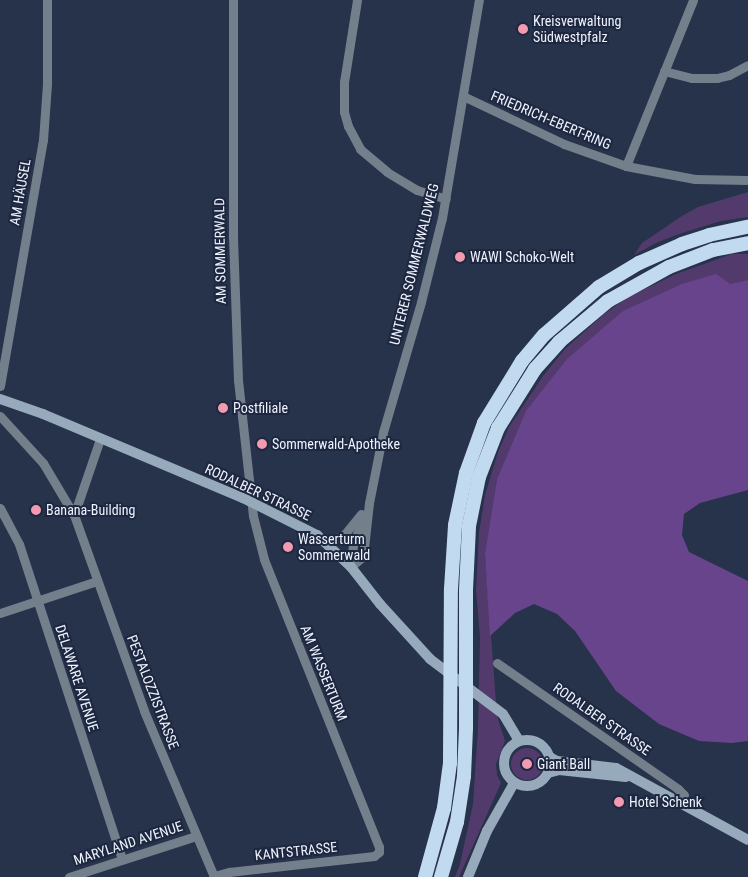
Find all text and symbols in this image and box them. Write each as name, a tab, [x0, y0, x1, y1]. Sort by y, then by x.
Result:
place label: Kreisverwaltung Südwestpfalz	[533, 13, 621, 46]
marker: Kreisverwaltung Südwestpfalz	[517, 23, 529, 35]
street label: FRIEDRICH-EBERT-RING	[488, 87, 614, 153]
street label: AM HÄUSEL	[6, 157, 34, 227]
street label: UNTERER SOMMERWALDWEG	[386, 182, 442, 346]
street label: AM SOMMERWALD	[211, 198, 229, 304]
place label: WAWI Schoko-Welt	[470, 249, 574, 265]
marker: WAWI Schoko-Welt	[454, 251, 466, 263]
place label: Postfiliale	[233, 400, 288, 416]
marker: Postfiliale	[217, 402, 229, 414]
place label: Sommerwald-Apotheke	[272, 436, 400, 452]
marker: Sommerwald-Apotheke	[256, 438, 268, 450]
street label: RODALBER STRASSE	[202, 460, 314, 524]
place label: Banana-Building	[46, 502, 135, 518]
marker: Banana-Building	[30, 504, 42, 516]
place label: Wasserturm Sommerwald	[298, 531, 370, 564]
marker: Wasserturm Sommerwald	[282, 541, 294, 553]
street label: DELAWARE AVENUE	[52, 623, 102, 733]
street label: AM WASSERTURM	[297, 623, 351, 723]
street label: PESTALOZZISTRASSE	[123, 633, 183, 751]
street label: RODALBER STRASSE	[550, 679, 654, 759]
place label: Giant Ball	[537, 756, 590, 772]
marker: Giant Ball	[521, 758, 533, 770]
place label: Hotel Schenk	[629, 794, 702, 810]
marker: Hotel Schenk	[613, 796, 625, 808]
street label: MARYLAND AVENUE	[71, 817, 185, 869]
street label: KANTSTRASSE	[254, 838, 338, 864]

